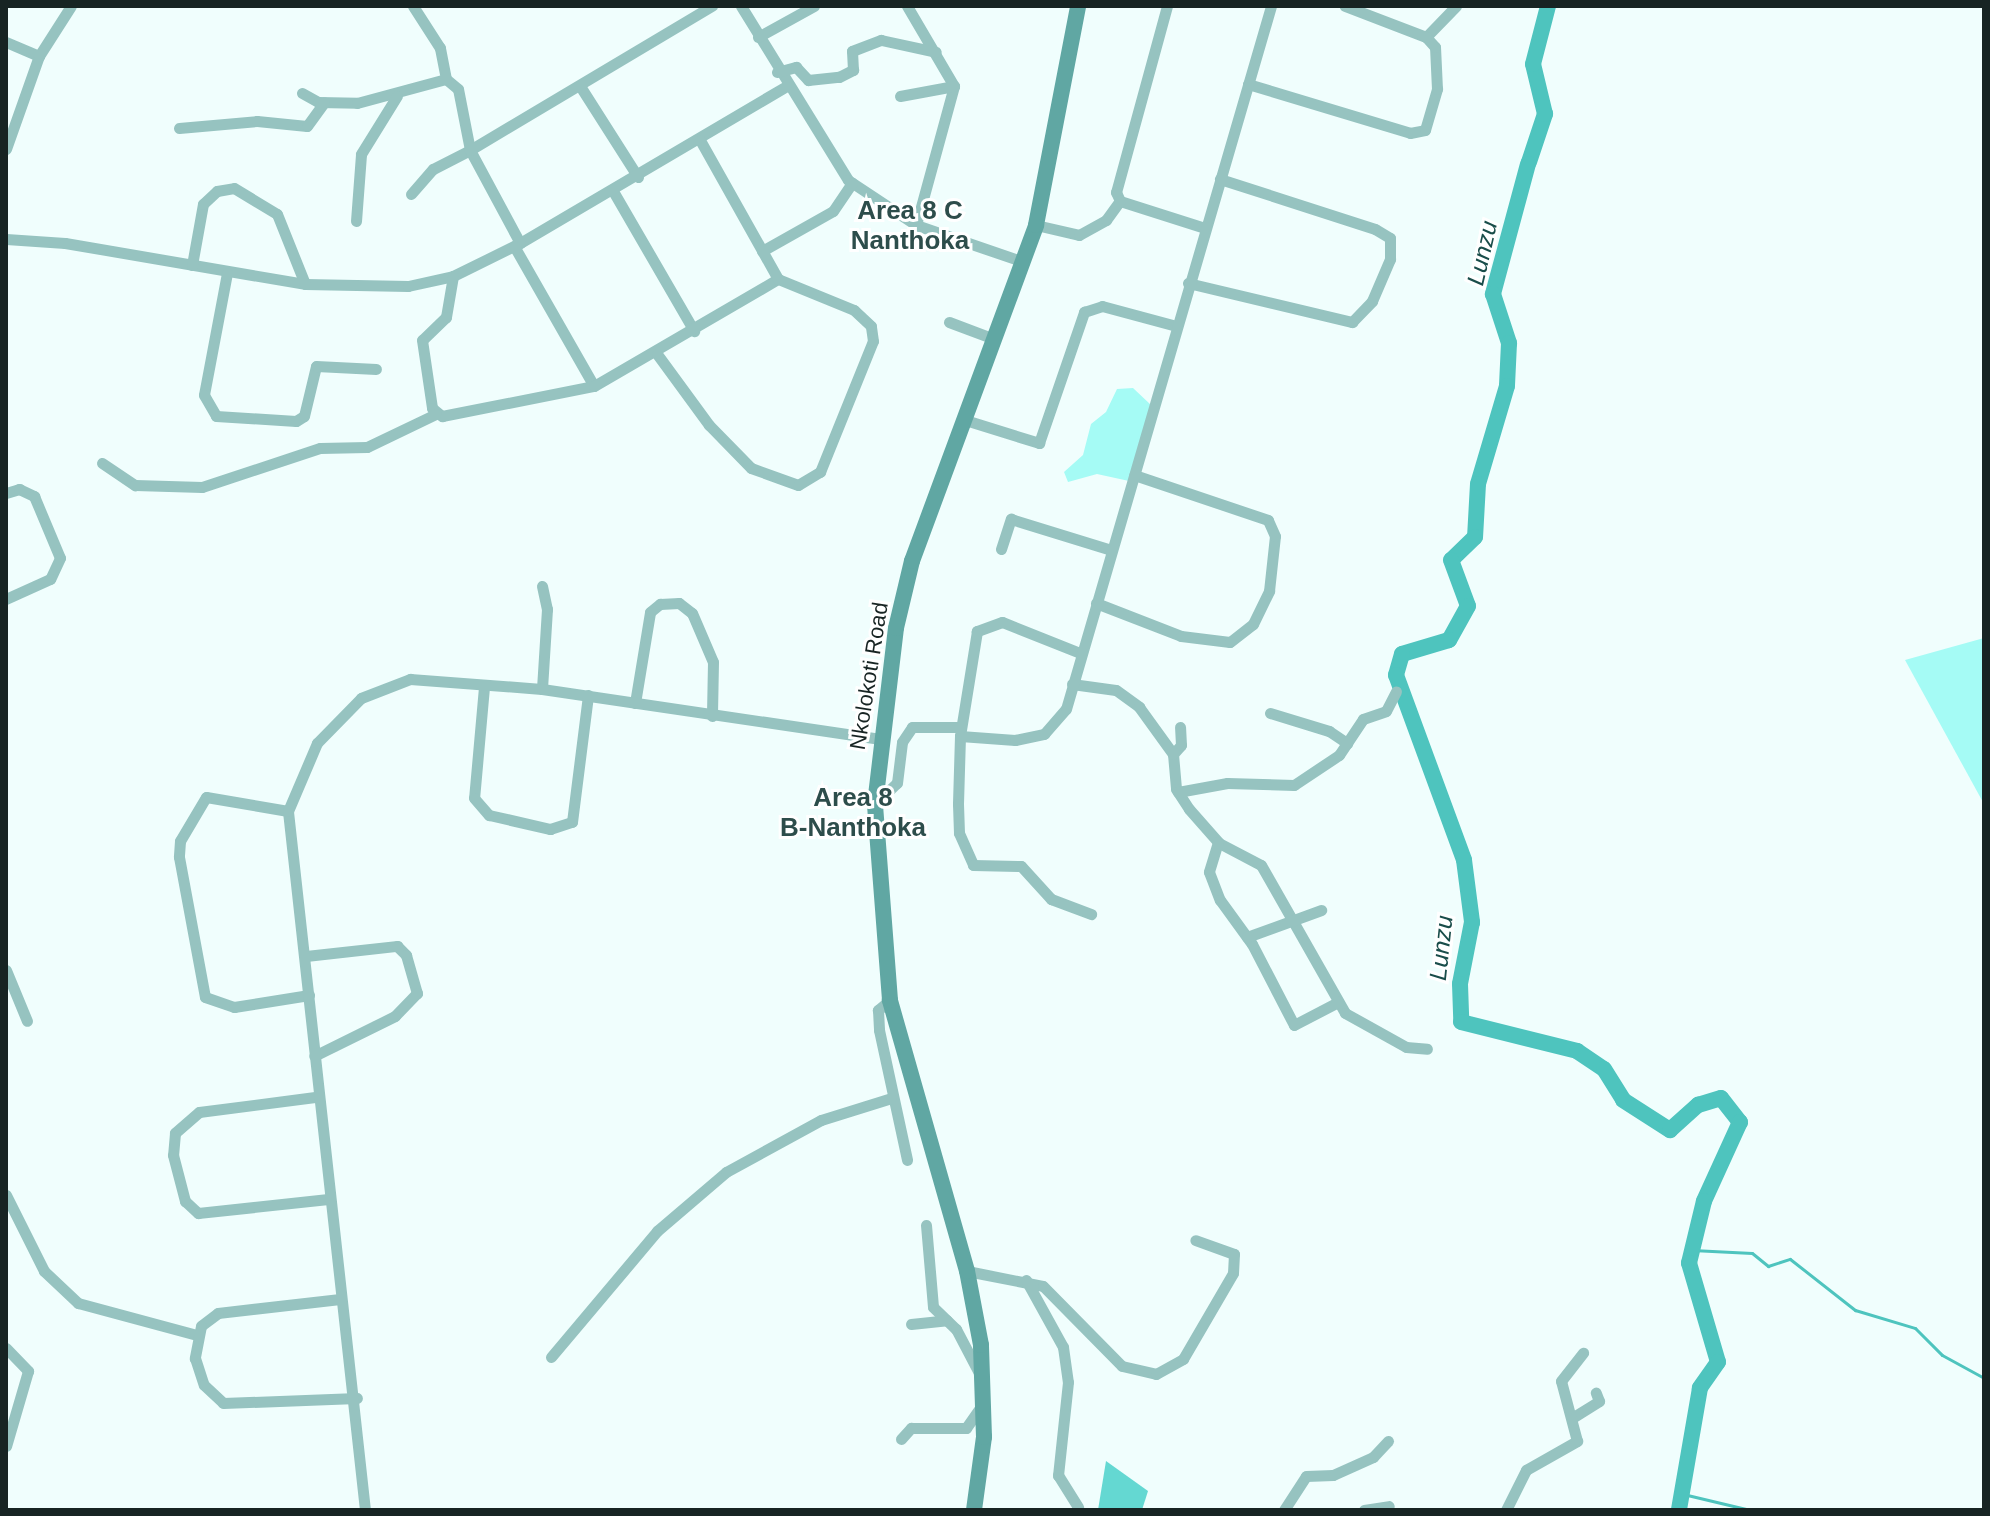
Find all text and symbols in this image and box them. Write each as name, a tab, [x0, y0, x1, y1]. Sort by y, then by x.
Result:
district label: Area 8 C Nanthoka	[851, 195, 969, 256]
water label: Lunzu	[1461, 218, 1503, 288]
street label: Nkolokoti Road	[844, 600, 894, 752]
district label: Area 8 B-Nanthoka	[780, 782, 926, 844]
water label: Lunzu	[1423, 914, 1459, 982]

